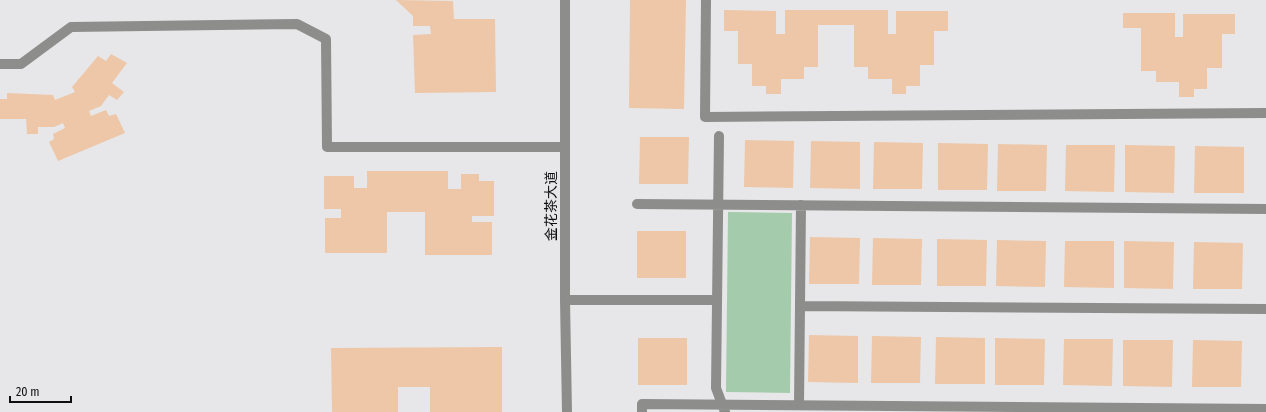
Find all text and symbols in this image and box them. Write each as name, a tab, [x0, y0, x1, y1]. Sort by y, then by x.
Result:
street label: 金花茶大道	[543, 171, 560, 241]
scale bar	[10, 378, 71, 404]
text: 20 m	[16, 385, 40, 399]

